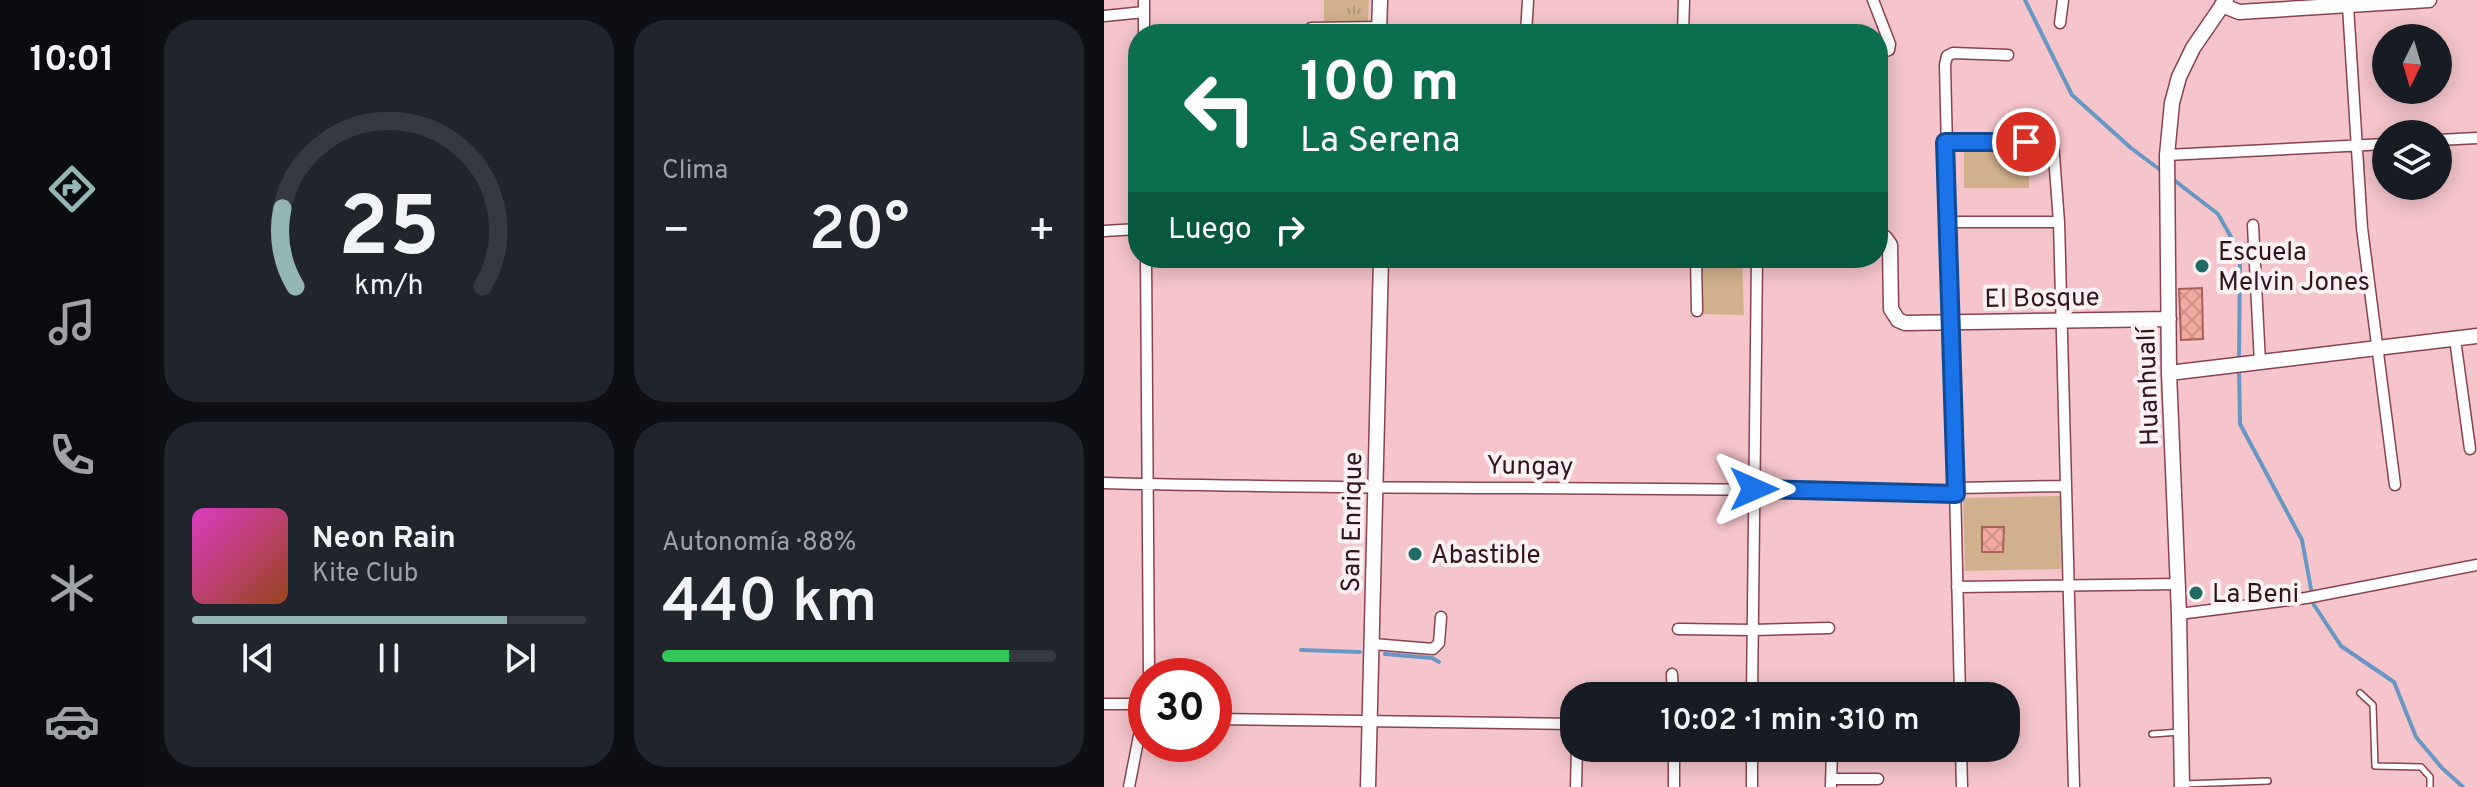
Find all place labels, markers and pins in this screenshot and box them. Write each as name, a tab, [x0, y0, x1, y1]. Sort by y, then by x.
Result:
pin	[1992, 108, 2060, 176]
place label: Escuela Melvin Jones	[2218, 237, 2370, 300]
marker: Escuela Melvin Jones	[2193, 257, 2211, 275]
place label: Abastible	[1431, 540, 1541, 573]
marker: Abastible	[1406, 545, 1424, 563]
place label: La Beni	[2212, 579, 2299, 612]
marker: La Beni	[2187, 584, 2205, 602]

